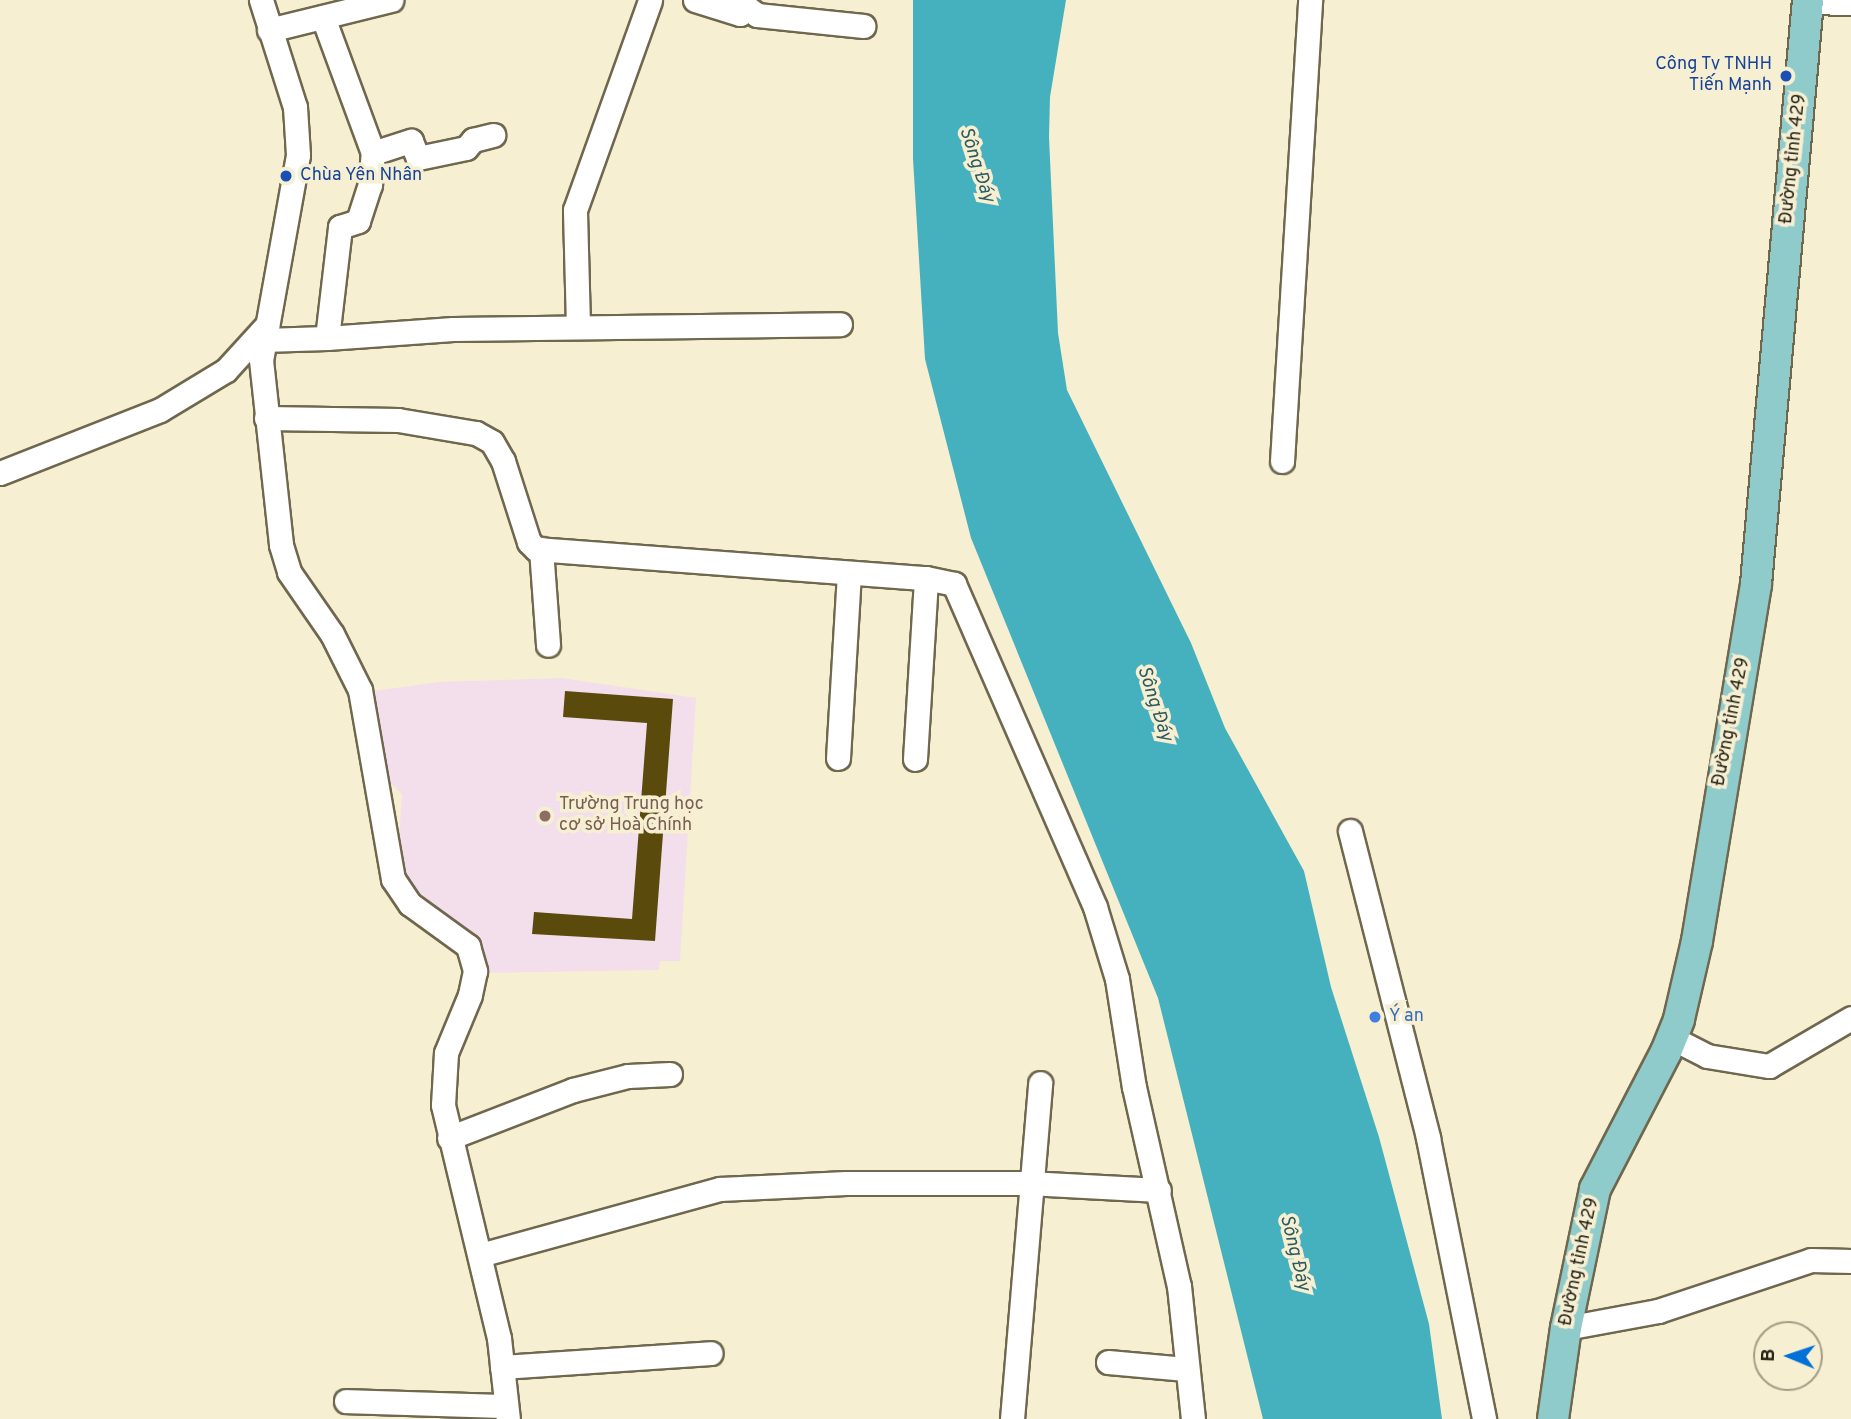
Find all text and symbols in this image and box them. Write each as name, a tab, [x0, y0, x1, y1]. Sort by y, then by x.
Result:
place label: Công Ty TNHH Tiến Mạnh	[1654, 55, 1772, 98]
marker: Công Ty TNHH Tiến Mạnh	[1778, 68, 1794, 84]
street label: Đường tỉnh 429	[1776, 93, 1812, 225]
water label: Sông Đáy	[953, 124, 999, 206]
place label: Chùa Yên Nhân	[300, 165, 423, 187]
marker: Chùa Yên Nhân	[278, 168, 294, 184]
street label: Đường tỉnh 429	[1709, 656, 1755, 788]
water label: Sông Đáy	[1131, 663, 1177, 745]
place label: Trường Trung học cơ sở Hoà Chính	[559, 795, 704, 838]
marker: Trường Trung học cơ sở Hoà Chính	[537, 808, 553, 824]
place label: Ý an	[1389, 1006, 1425, 1028]
marker: Ý an	[1367, 1009, 1383, 1025]
street label: Đường tỉnh 429	[1556, 1196, 1604, 1328]
water label: Sông Đáy	[1274, 1213, 1314, 1293]
north arrow	[1753, 1321, 1823, 1391]
text: B	[1757, 1348, 1781, 1362]

